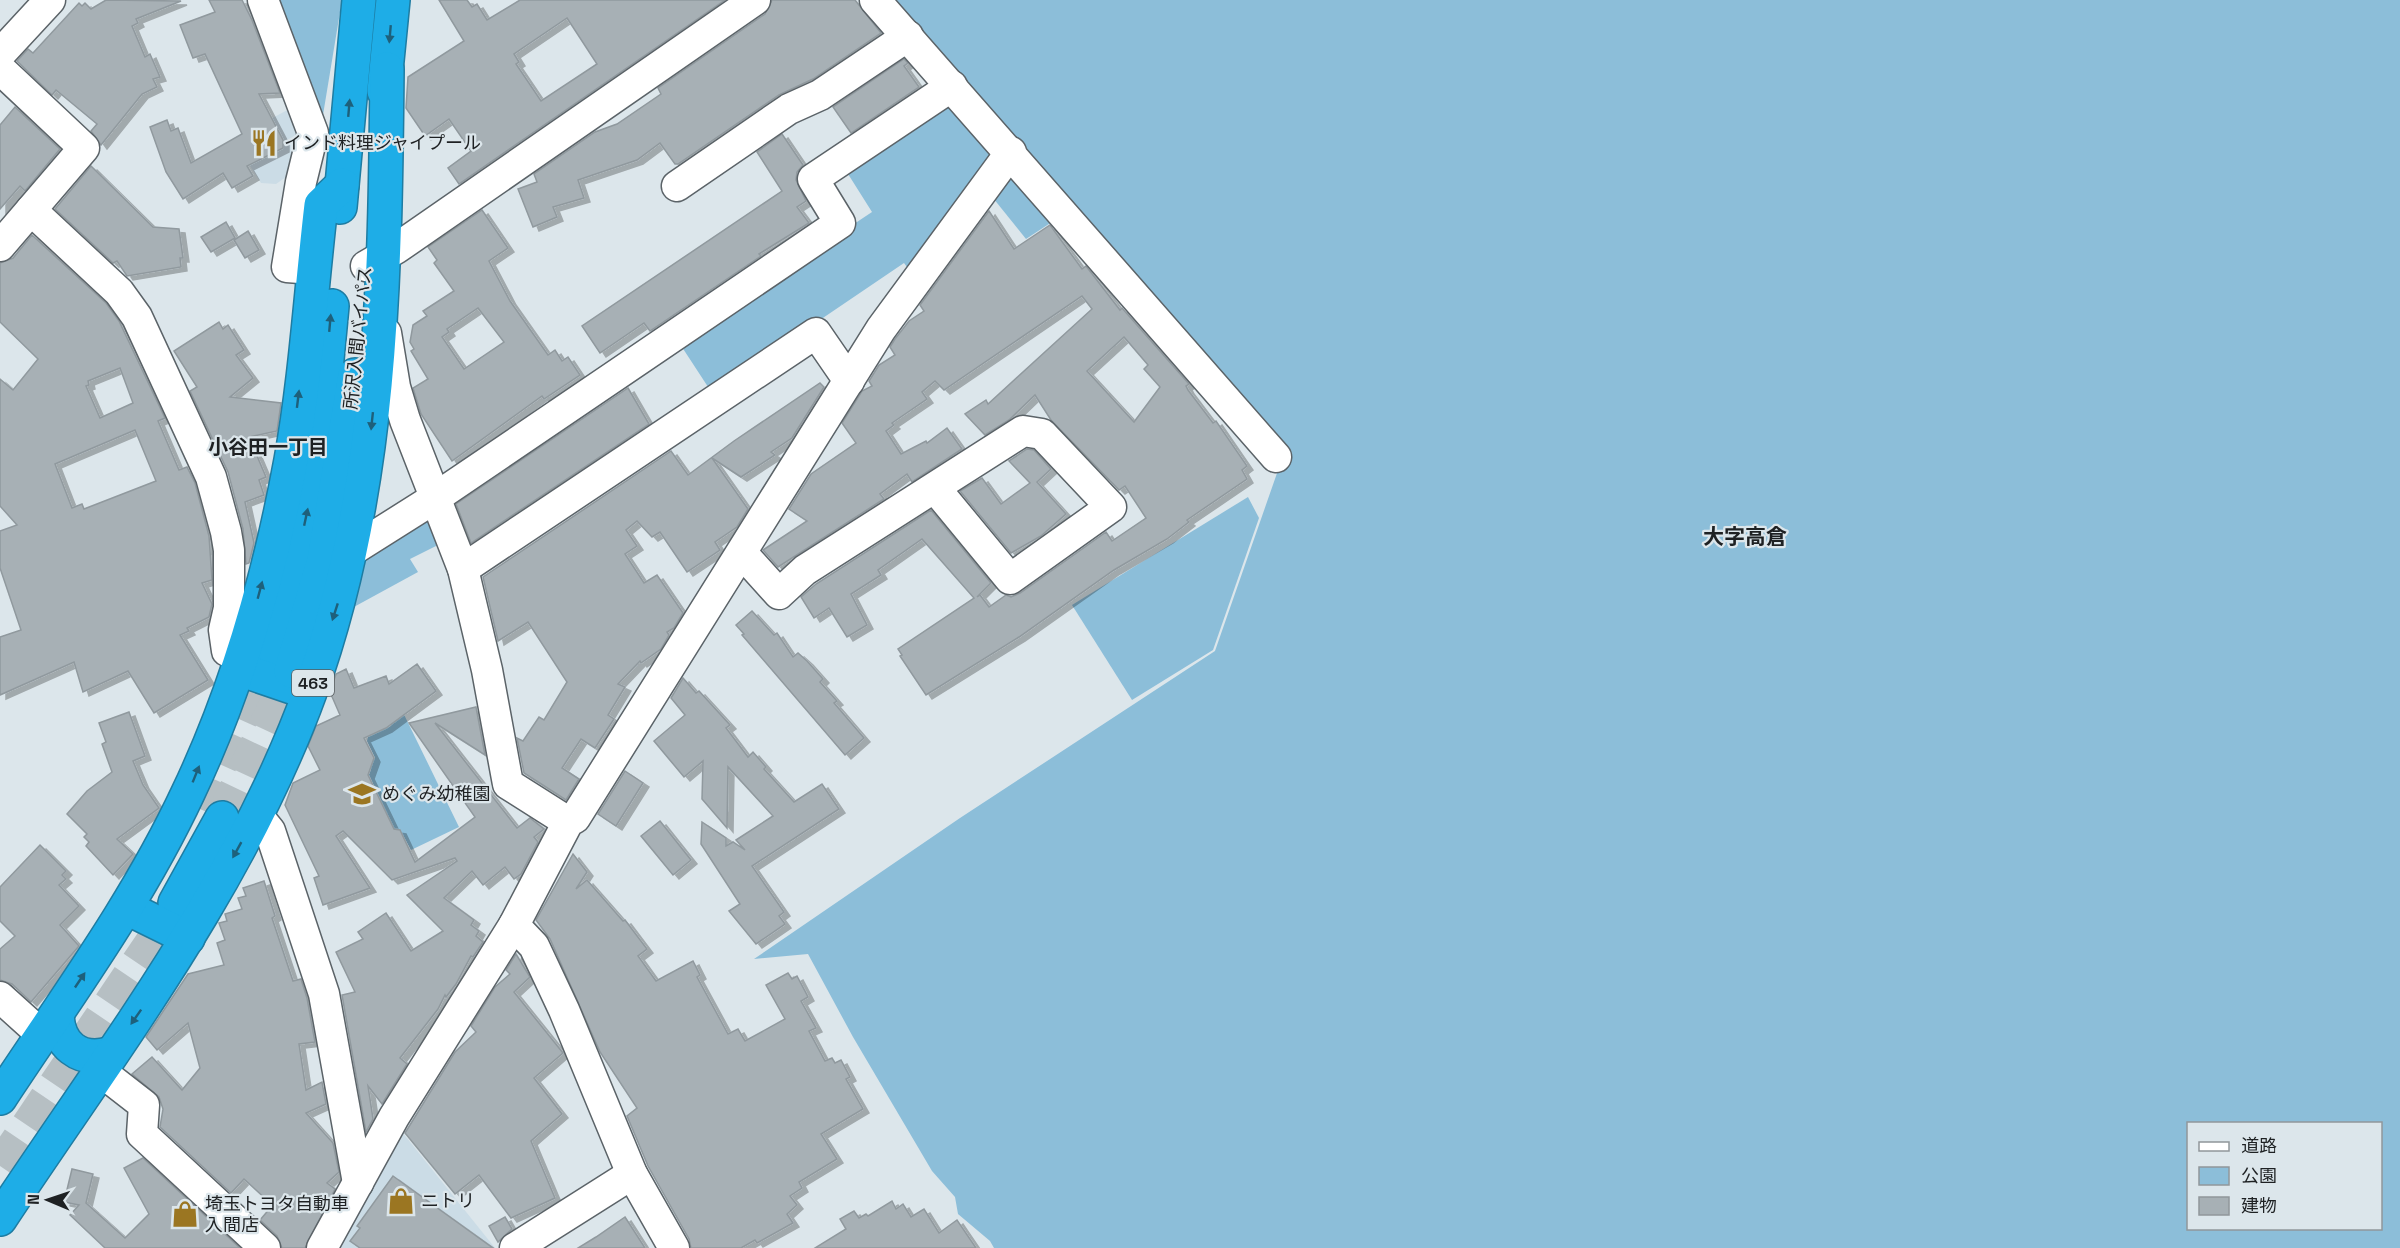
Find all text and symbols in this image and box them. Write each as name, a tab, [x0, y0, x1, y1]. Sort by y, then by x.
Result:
one-way arrow	[385, 25, 395, 44]
one-way arrow	[344, 99, 354, 118]
restaurant icon: インド料理ジャイプール	[249, 128, 279, 158]
place label: インド料理ジャイプール	[284, 131, 481, 154]
street label: 所沢入間バイパス	[339, 265, 376, 411]
one-way arrow	[325, 314, 335, 333]
one-way arrow	[294, 390, 303, 409]
one-way arrow	[367, 411, 377, 430]
district label: 小谷田一丁目	[208, 434, 328, 460]
one-way arrow	[301, 507, 311, 526]
district label: 大字高倉	[1703, 523, 1787, 550]
one-way arrow	[256, 581, 266, 599]
one-way arrow	[330, 603, 339, 621]
road number: 463	[292, 670, 334, 696]
one-way arrow	[192, 765, 201, 783]
school or university icon: めぐみ幼稚園	[347, 779, 377, 809]
place label: めぐみ幼稚園	[382, 782, 491, 805]
one-way arrow	[232, 842, 242, 859]
one-way arrow	[74, 972, 85, 988]
one-way arrow	[130, 1008, 142, 1024]
legend	[2187, 1122, 2382, 1230]
text: 道路	[2241, 1134, 2277, 1157]
text: 公園	[2241, 1164, 2277, 1187]
north arrow	[18, 1170, 78, 1230]
shop icon: ニトリ	[386, 1186, 416, 1216]
place label: ニトリ	[421, 1189, 475, 1212]
place label: 埼玉トヨタ自動車 入間店	[205, 1192, 349, 1236]
text: N	[23, 1194, 44, 1205]
text: 建物	[2241, 1194, 2277, 1217]
shop icon: 埼玉トヨタ自動車 入間店	[170, 1199, 200, 1229]

